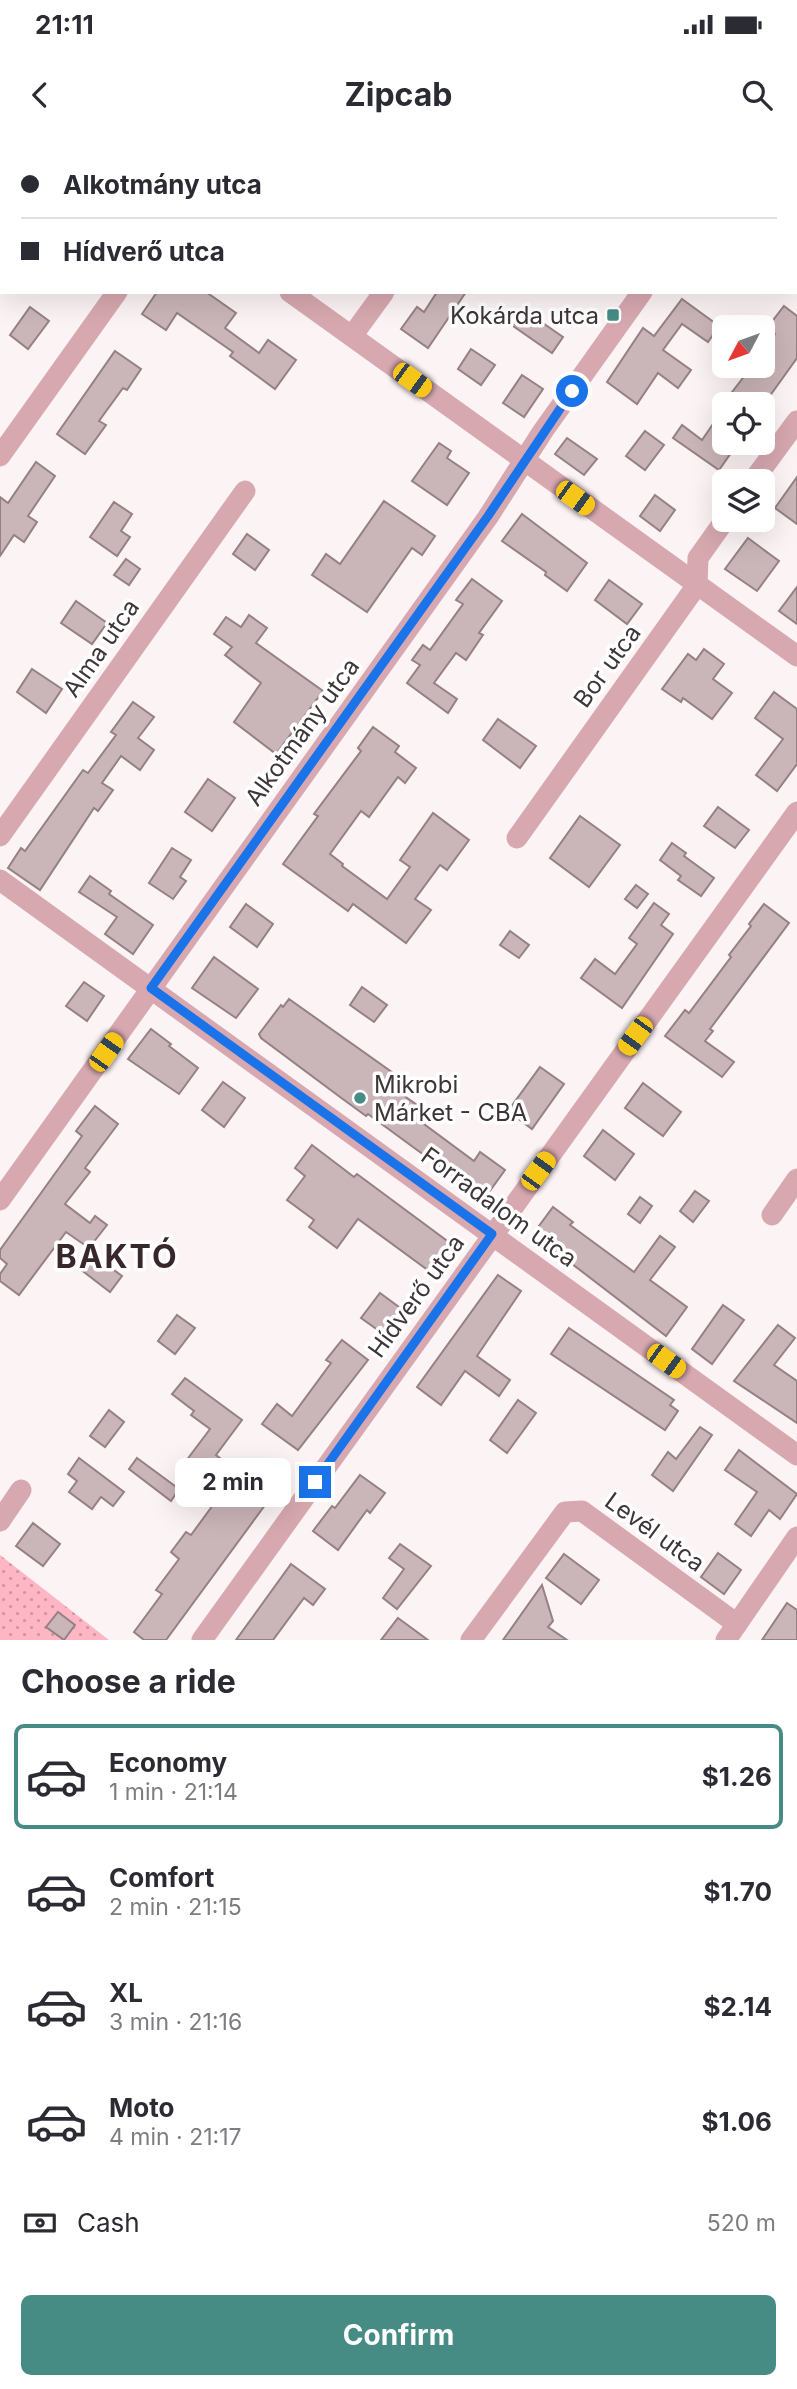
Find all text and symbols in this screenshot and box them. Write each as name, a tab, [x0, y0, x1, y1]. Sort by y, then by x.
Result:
text: 21:11	[35, 9, 94, 40]
text: Zipcab	[345, 75, 452, 114]
icon: back	[21, 76, 59, 114]
icon: search	[738, 76, 776, 114]
text: Alkotmány utca	[63, 169, 262, 200]
text: Hídverő utca	[63, 236, 225, 267]
place label: Kokárda utca	[450, 301, 599, 330]
marker: Kokárda utca	[605, 307, 621, 323]
north arrow	[712, 315, 775, 378]
map controls	[712, 315, 775, 532]
car	[389, 359, 436, 401]
route start	[556, 375, 588, 407]
button: locate	[712, 392, 775, 455]
button: layers	[712, 469, 775, 532]
car	[552, 477, 599, 519]
street label: Alma utca	[57, 593, 145, 703]
street label: Bor utca	[567, 619, 647, 713]
street label: Alkotmány utca	[239, 653, 365, 811]
car	[615, 1013, 656, 1059]
car	[86, 1029, 127, 1075]
place label: Mikrobi Márket - CBA	[374, 1070, 527, 1127]
marker: Mikrobi Márket - CBA	[352, 1090, 368, 1106]
street label: Forradalom utca	[416, 1141, 582, 1273]
car	[518, 1148, 559, 1194]
street label: Hídverő utca	[362, 1229, 470, 1363]
district label: BAKTÓ	[55, 1237, 179, 1276]
car	[643, 1340, 690, 1382]
callout: 2 min	[175, 1458, 290, 1506]
route end	[299, 1466, 331, 1498]
text: 2 min	[202, 1468, 264, 1496]
street label: Levél utca	[600, 1486, 710, 1578]
text: Choose a ride	[21, 1662, 236, 1701]
icon: car	[25, 1745, 88, 1808]
text: Economy	[109, 1747, 227, 1778]
text: $1.26	[702, 1761, 772, 1792]
text: 1 min · 21:14	[109, 1778, 238, 1806]
icon: car	[25, 1860, 88, 1923]
text: Comfort	[109, 1862, 214, 1893]
text: $1.70	[703, 1876, 772, 1907]
text: 2 min · 21:15	[109, 1893, 242, 1921]
icon: car	[25, 1975, 88, 2038]
text: XL	[109, 1977, 143, 2008]
text: $2.14	[703, 1991, 772, 2022]
text: 3 min · 21:16	[109, 2008, 242, 2036]
icon: car	[25, 2090, 88, 2153]
text: Moto	[109, 2092, 174, 2123]
text: $1.06	[701, 2106, 772, 2137]
text: 4 min · 21:17	[109, 2123, 242, 2151]
icon: cash	[21, 2204, 59, 2242]
text: Cash	[77, 2207, 140, 2238]
text: 520 m	[707, 2209, 776, 2237]
button: Confirm	[21, 2295, 776, 2375]

